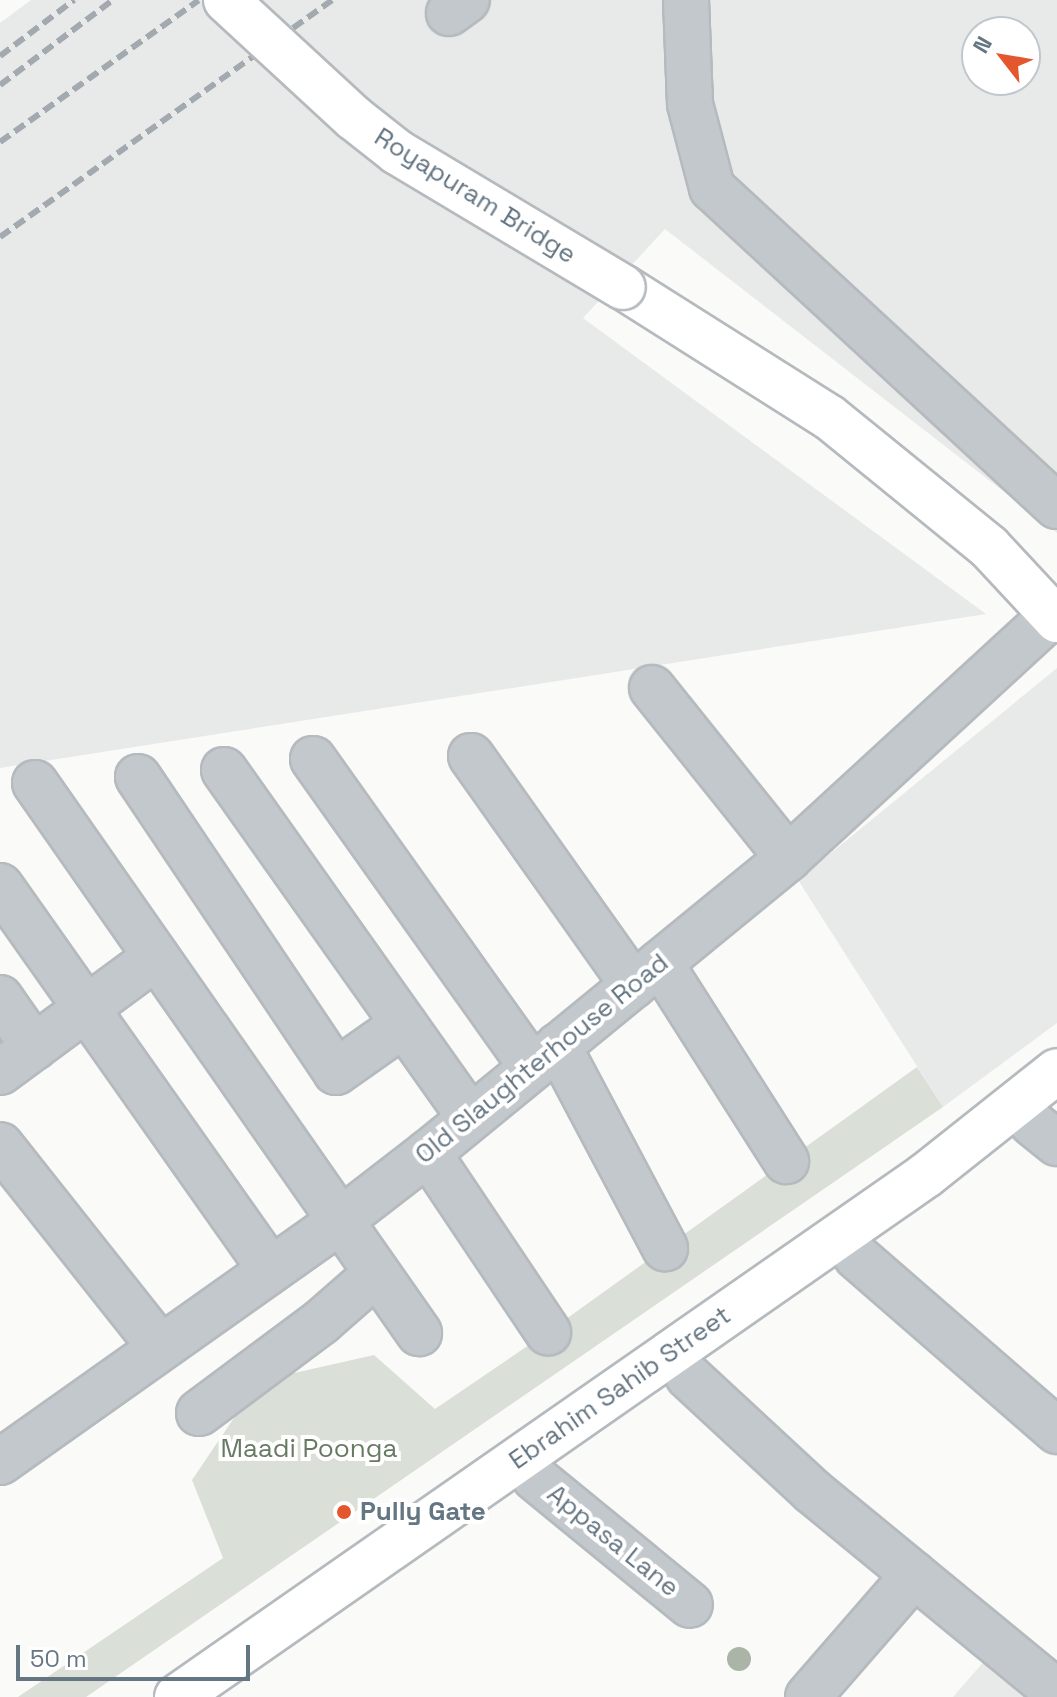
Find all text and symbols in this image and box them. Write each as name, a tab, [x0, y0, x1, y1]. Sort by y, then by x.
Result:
north arrow	[961, 16, 1041, 96]
text: N	[966, 31, 998, 58]
street label: Royapuram Bridge	[369, 121, 581, 271]
street label: Old Slaughterhouse Road	[409, 947, 675, 1171]
street label: Ebrahim Sahib Street	[503, 1300, 737, 1476]
park label: Maadi Poonga	[221, 1433, 397, 1465]
street label: Appasa Lane	[541, 1478, 685, 1604]
place label: Pully Gate	[360, 1496, 486, 1528]
marker: Pully Gate	[335, 1503, 353, 1521]
scale bar	[20, 1629, 254, 1679]
text: 50 m	[30, 1643, 87, 1674]

